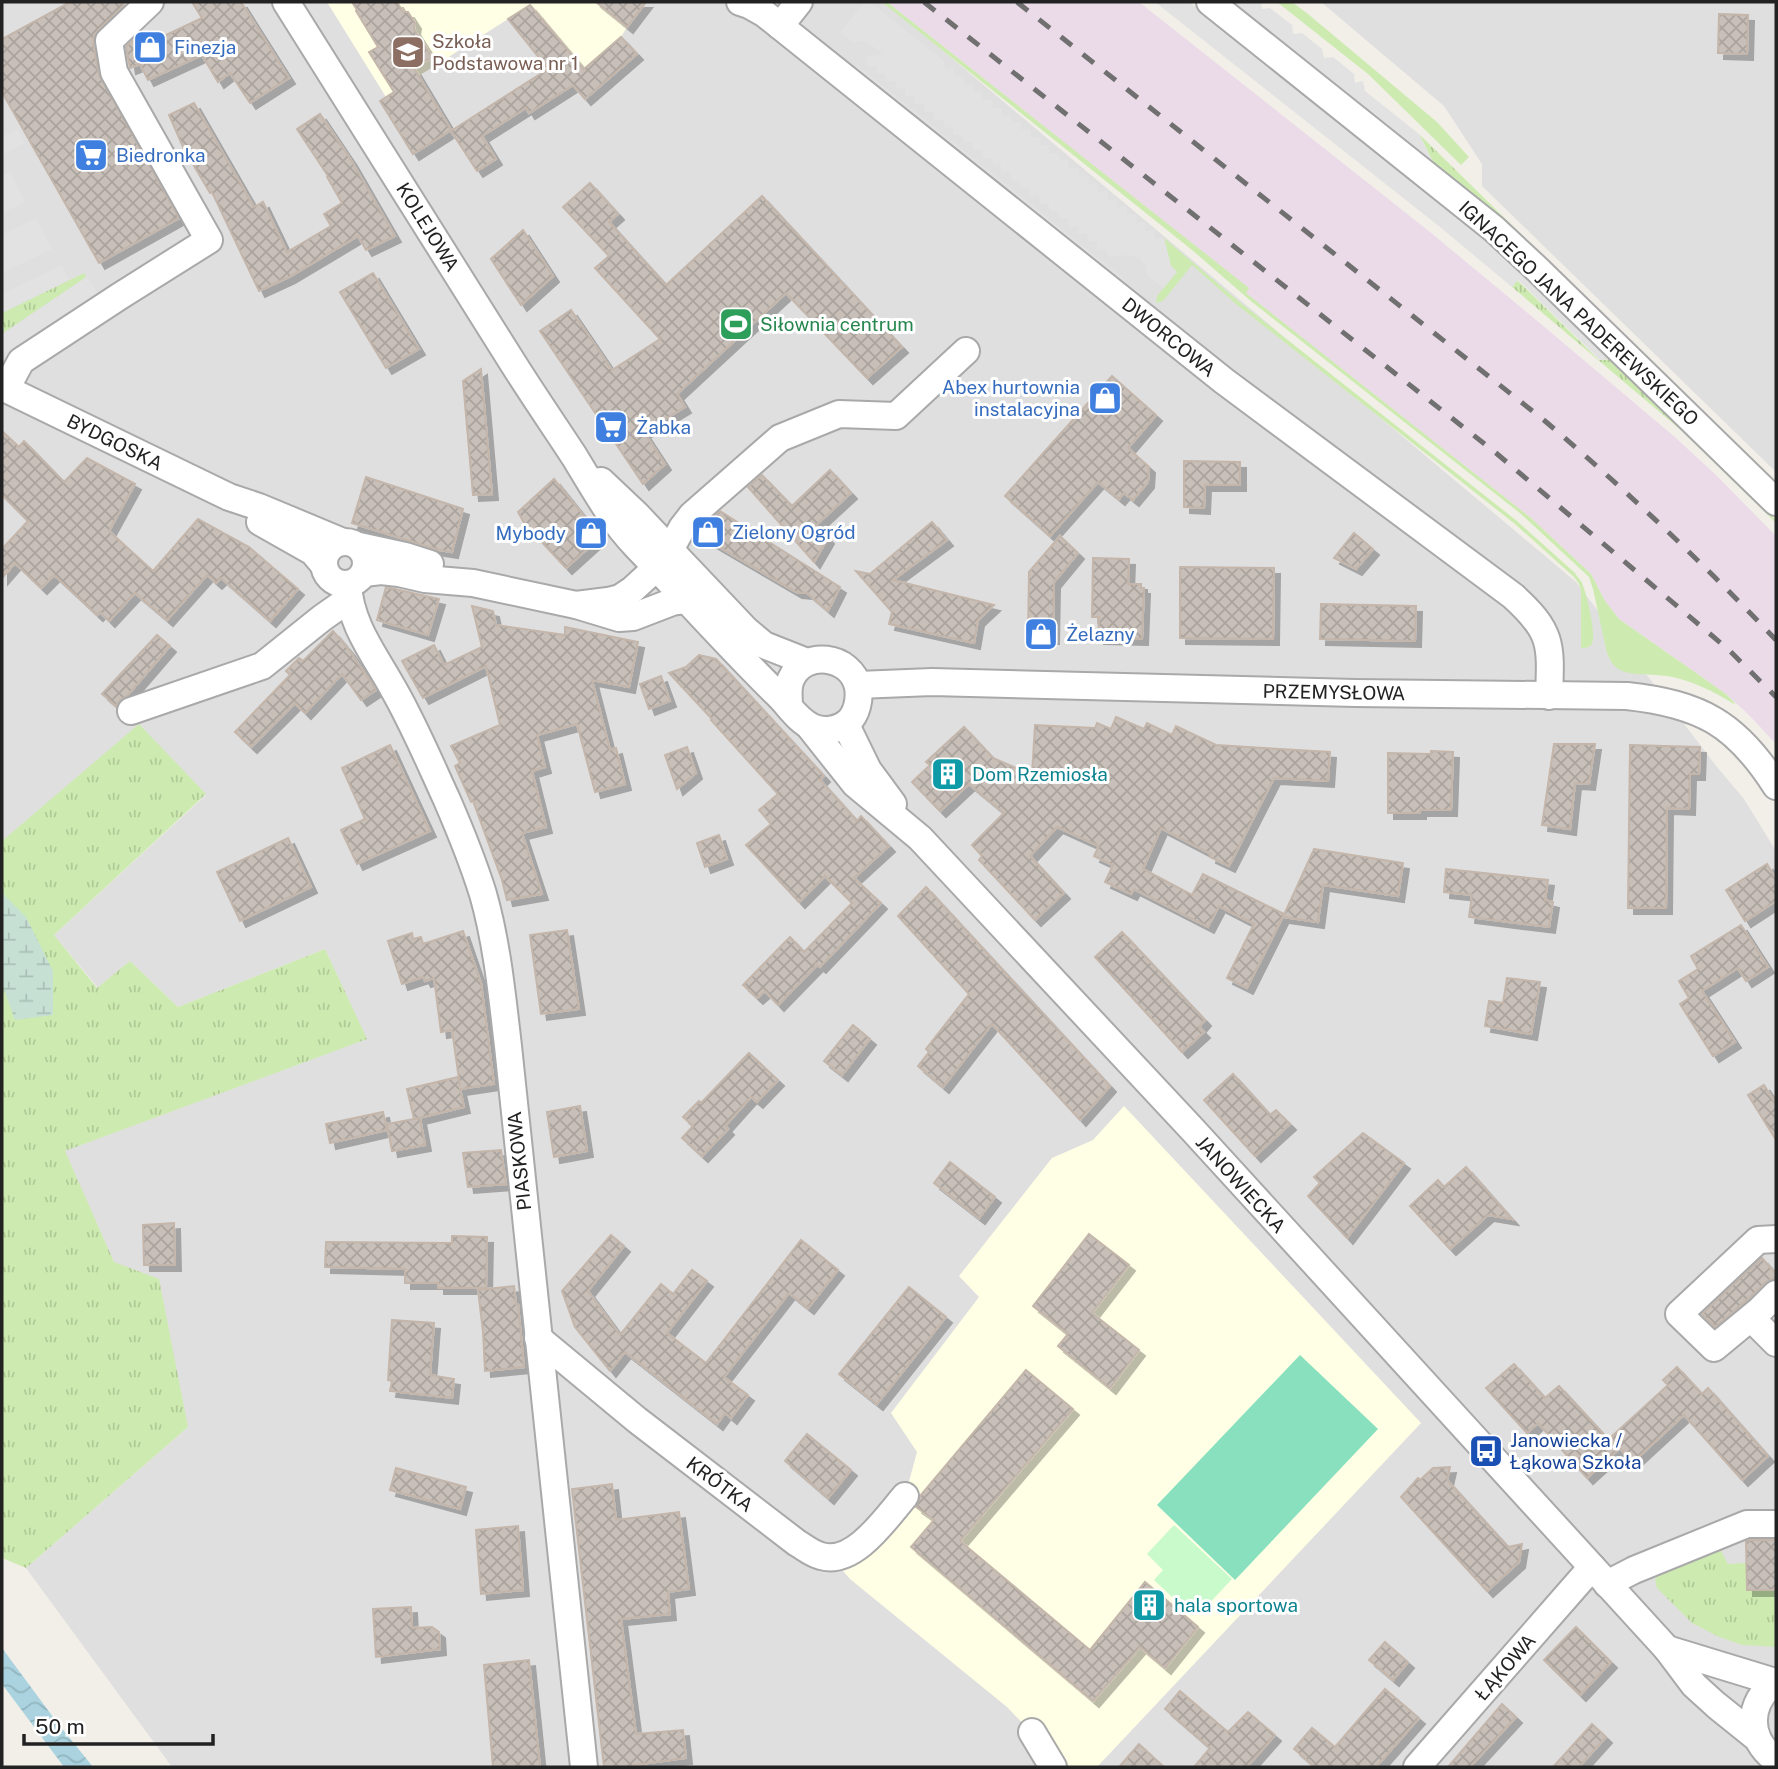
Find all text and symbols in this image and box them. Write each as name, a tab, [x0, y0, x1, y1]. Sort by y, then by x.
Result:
shop icon: Finezja	[131, 28, 169, 66]
place label: Szkoła Podstawowa nr 1	[432, 30, 579, 74]
school or university icon: Szkoła Podstawowa nr 1	[389, 33, 427, 71]
place label: Finezja	[174, 36, 236, 58]
supermarket icon: Biedronka	[72, 136, 110, 174]
place label: Biedronka	[116, 144, 206, 166]
street label: KOLEJOWA	[392, 179, 464, 275]
street label: IGNACEGO JANA PADEREWSKIEGO	[1455, 196, 1703, 430]
street label: DWORCOWA	[1118, 293, 1220, 381]
sports icon: Siłownia centrum	[717, 305, 755, 343]
place label: Siłownia centrum	[760, 313, 914, 335]
place label: Abex hurtownia instalacyjna	[942, 376, 1080, 420]
shop icon: Abex hurtownia instalacyjna	[1086, 379, 1124, 417]
supermarket icon: Żabka	[592, 408, 630, 446]
street label: BYDGOSKA	[63, 409, 167, 475]
place label: Żabka	[636, 416, 691, 438]
shop icon: Zielony Ogród	[689, 513, 727, 551]
shop icon: Mybody	[572, 514, 610, 552]
place label: Zielony Ogród	[732, 521, 856, 543]
place label: Mybody	[495, 522, 566, 544]
shop icon: Żelazny	[1022, 615, 1060, 653]
place label: Żelazny	[1066, 623, 1135, 645]
street label: PRZEMYSŁOWA	[1262, 680, 1406, 704]
building icon: Dom Rzemiosła	[929, 755, 967, 793]
place label: Dom Rzemiosła	[972, 763, 1108, 785]
street label: PIASKOWA	[503, 1110, 535, 1212]
street label: JANOWIECKA	[1192, 1131, 1290, 1237]
place label: Janowiecka / Łąkowa Szkoła	[1510, 1429, 1641, 1473]
bus stop icon: Janowiecka / Łąkowa Szkoła	[1467, 1432, 1505, 1470]
street label: KRÓTKA	[682, 1452, 758, 1516]
building icon: hala sportowa	[1130, 1586, 1168, 1624]
place label: hala sportowa	[1174, 1594, 1298, 1616]
street label: ŁĄKOWA	[1470, 1629, 1540, 1705]
scale bar	[24, 1702, 214, 1746]
text: 50 m	[35, 1714, 85, 1739]

